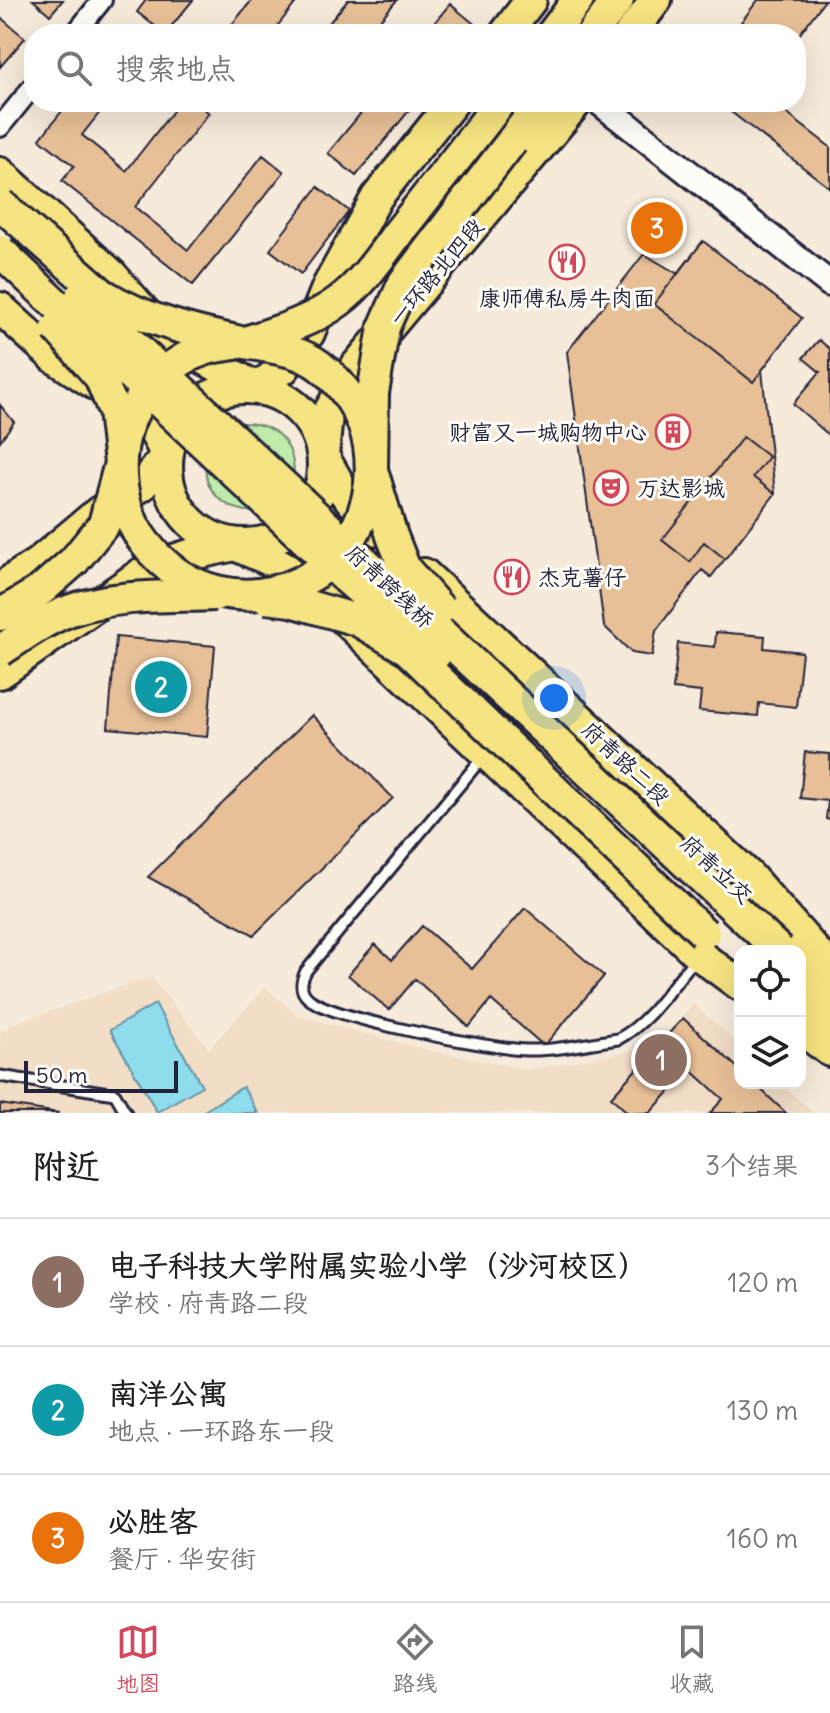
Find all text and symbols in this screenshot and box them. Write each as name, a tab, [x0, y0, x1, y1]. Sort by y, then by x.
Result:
search box	[24, 24, 806, 112]
icon: search	[52, 46, 96, 90]
text: 搜索地点	[116, 49, 236, 87]
pin: 3	[631, 198, 683, 258]
street label: 一环路北四段	[383, 212, 489, 332]
restaurant icon: 康师傅私房牛肉面	[548, 243, 586, 281]
place label: 康师傅私房牛肉面	[479, 284, 655, 312]
building icon: 财富又一城购物中心	[654, 413, 692, 451]
place label: 财富又一城购物中心	[449, 418, 647, 446]
theatre icon: 万达影城	[592, 469, 630, 507]
place label: 万达影城	[637, 474, 725, 502]
street label: 府青跨线桥	[340, 538, 440, 634]
restaurant icon: 杰克薯仔	[493, 558, 531, 596]
place label: 杰克薯仔	[538, 563, 626, 591]
pin: 2	[135, 657, 187, 717]
your location	[534, 678, 574, 718]
street label: 府青路二段	[576, 715, 676, 811]
street label: 府青立交	[675, 829, 759, 909]
map controls	[734, 945, 806, 1089]
button: locate	[734, 945, 806, 1017]
button: layers	[734, 1017, 806, 1089]
pin: 1	[635, 1030, 687, 1090]
scale bar	[24, 1057, 178, 1093]
text: 50 m	[36, 1061, 88, 1089]
text: 附近	[32, 1144, 100, 1187]
text: 3个结果	[705, 1149, 798, 1182]
text: 电子科技大学附属实验小学（沙河校区）	[108, 1246, 648, 1284]
text: 1	[53, 1266, 63, 1299]
text: 120 m	[727, 1266, 798, 1299]
text: 学校 · 府青路二段	[108, 1286, 308, 1319]
text: 南洋公寓	[108, 1374, 228, 1412]
text: 2	[51, 1394, 65, 1427]
text: 130 m	[727, 1394, 798, 1427]
text: 地点 · 一环路东一段	[108, 1414, 334, 1447]
text: 必胜客	[108, 1502, 198, 1540]
text: 3	[51, 1522, 65, 1555]
text: 160 m	[727, 1522, 798, 1555]
text: 餐厅 · 华安街	[108, 1542, 256, 1575]
tab: 地图	[116, 1620, 160, 1697]
tab: 路线	[393, 1620, 437, 1697]
tab: 收藏	[670, 1620, 714, 1697]

